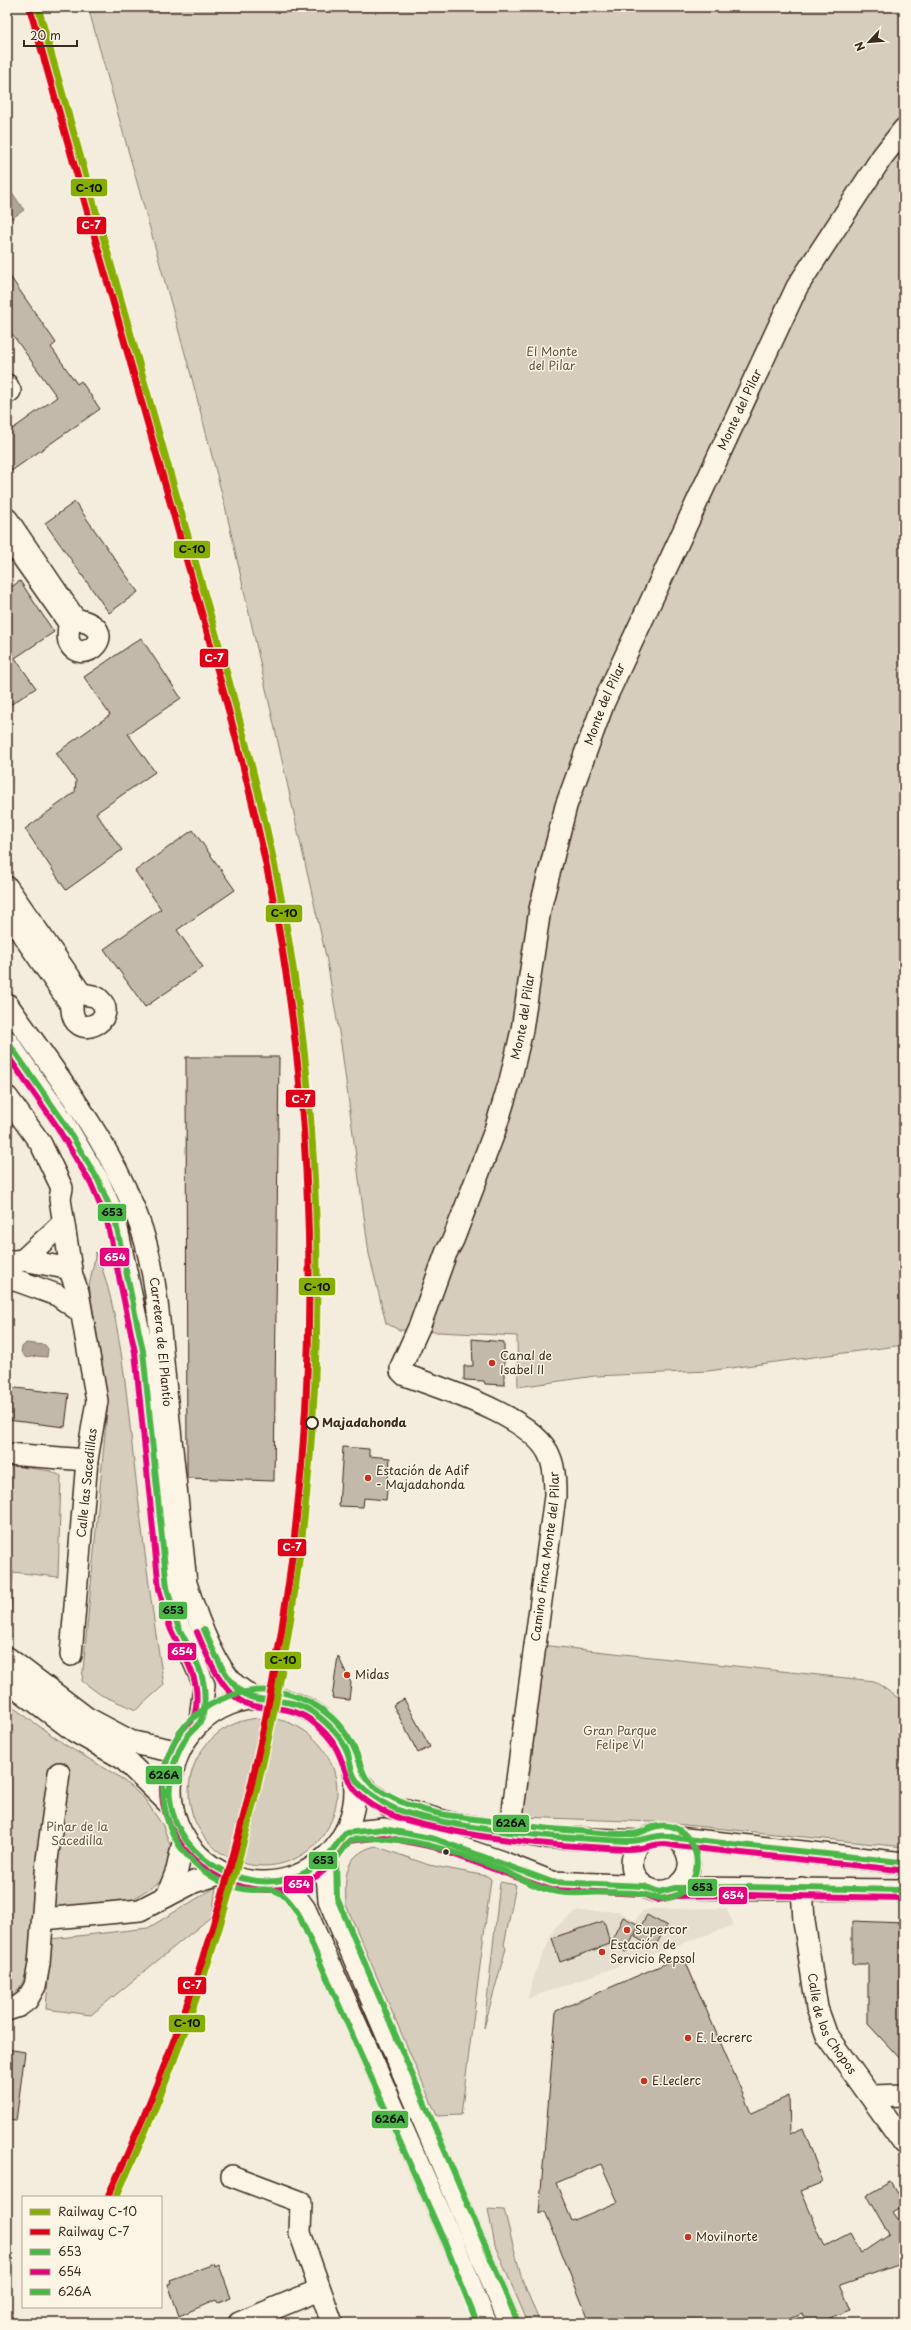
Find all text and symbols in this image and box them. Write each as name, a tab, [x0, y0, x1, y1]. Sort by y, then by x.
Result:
scale bar	[24, 22, 77, 48]
north arrow	[849, 22, 889, 62]
text: 20 m	[30, 26, 61, 44]
text: N	[850, 39, 869, 54]
line badge: C-10	[70, 178, 108, 197]
text: C-10	[76, 179, 102, 196]
line badge: C-7	[76, 216, 107, 235]
text: C-7	[81, 216, 101, 233]
park label: El Monte del Pilar	[526, 342, 578, 374]
street label: Monte del Pilar	[712, 365, 766, 453]
line badge: C-10	[173, 540, 211, 559]
text: C-10	[179, 540, 205, 557]
line badge: C-7	[199, 648, 229, 668]
text: C-7	[204, 649, 224, 666]
street label: Monte del Pilar	[579, 659, 629, 747]
line badge: C-10	[265, 904, 303, 923]
text: C-10	[271, 904, 297, 921]
street label: Monte del Pilar	[505, 971, 538, 1061]
line badge: C-7	[285, 1089, 316, 1108]
text: C-7	[291, 1090, 311, 1107]
line badge: 653	[97, 1203, 127, 1222]
text: 653	[101, 1203, 123, 1220]
line badge: 654	[99, 1247, 130, 1267]
text: 654	[104, 1248, 127, 1265]
street label: Carretera de El Plantío	[145, 1276, 177, 1408]
line badge: C-10	[298, 1277, 336, 1296]
text: C-10	[304, 1278, 330, 1295]
place label: Canal de Isabel II	[500, 1346, 552, 1378]
marker: Canal de Isabel II	[487, 1358, 497, 1368]
place label: Majadahonda	[322, 1413, 407, 1431]
marker: Majadahonda	[305, 1416, 319, 1430]
street label: Calle las Sacedillas	[71, 1427, 101, 1538]
place label: Estación de Adif - Majadahonda	[376, 1461, 470, 1493]
street label: Camino Finca Monte del Pilar	[526, 1470, 563, 1642]
marker: Estación de Adif - Majadahonda	[363, 1473, 373, 1483]
line badge: C-7	[277, 1538, 307, 1557]
text: C-7	[282, 1538, 302, 1555]
line badge: 653	[158, 1601, 188, 1620]
text: 653	[162, 1601, 184, 1618]
line badge: 654	[167, 1642, 197, 1661]
text: 654	[171, 1642, 194, 1659]
line badge: C-10	[264, 1651, 302, 1670]
text: C-10	[270, 1651, 296, 1668]
place label: Midas	[355, 1665, 390, 1683]
marker: Midas	[342, 1670, 352, 1680]
park label: Gran Parque Felipe VI	[583, 1721, 657, 1753]
line badge: 626A	[145, 1765, 183, 1785]
text: 626A	[149, 1766, 180, 1783]
line badge: 626A	[492, 1814, 530, 1833]
text: 626A	[496, 1814, 527, 1831]
park label: Pinar de la Sacedilla	[46, 1817, 108, 1849]
unlabelled marker	[441, 1847, 451, 1857]
line badge: 653	[308, 1851, 338, 1870]
text: 653	[312, 1851, 334, 1868]
line badge: 654	[283, 1875, 314, 1894]
text: 654	[288, 1875, 311, 1892]
line badge: 653	[687, 1878, 718, 1897]
text: 653	[691, 1878, 713, 1895]
line badge: 654	[718, 1886, 748, 1905]
text: 654	[722, 1886, 745, 1903]
place label: Supercor	[635, 1920, 688, 1938]
marker: Supercor	[622, 1925, 632, 1935]
place label: Estación de Servicio Repsol	[610, 1935, 695, 1967]
marker: Estación de Servicio Repsol	[597, 1947, 607, 1957]
street label: Calle de los Chopos	[804, 1972, 862, 2078]
line badge: C-7	[177, 1976, 207, 1995]
text: C-7	[182, 1976, 202, 1993]
line badge: C-10	[168, 2014, 206, 2033]
text: C-10	[174, 2014, 200, 2031]
place label: E. Lecrerc	[696, 2028, 752, 2046]
marker: E. Lecrerc	[683, 2033, 693, 2043]
place label: E.Leclerc	[652, 2071, 701, 2089]
marker: E.Leclerc	[639, 2076, 649, 2086]
line badge: 626A	[371, 2110, 409, 2129]
text: 626A	[375, 2110, 406, 2127]
legend	[22, 2196, 162, 2308]
text: Railway C-10	[58, 2202, 137, 2220]
text: Railway C-7	[58, 2222, 129, 2240]
place label: Movilnorte	[696, 2227, 758, 2245]
marker: Movilnorte	[683, 2232, 693, 2242]
text: 653	[58, 2242, 82, 2260]
text: 654	[58, 2262, 82, 2280]
text: 626A	[58, 2282, 92, 2300]

